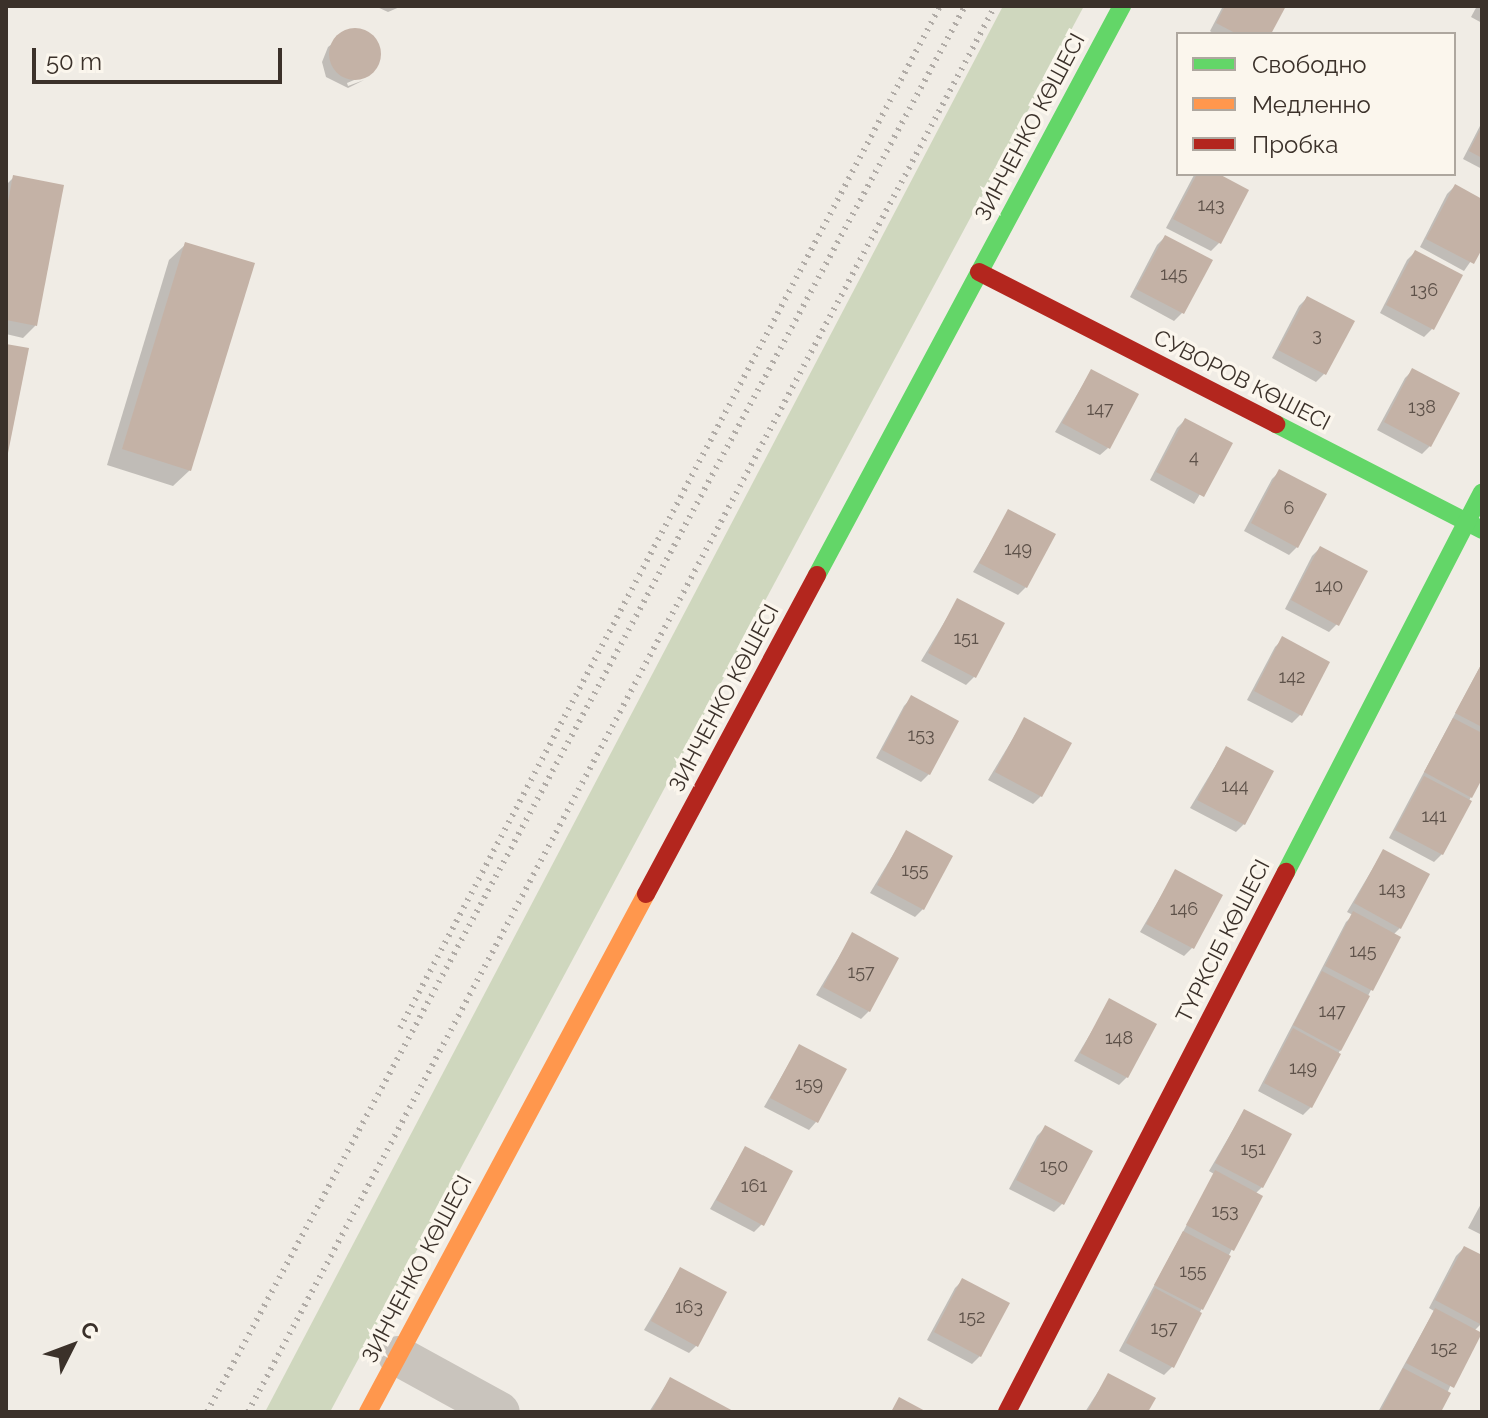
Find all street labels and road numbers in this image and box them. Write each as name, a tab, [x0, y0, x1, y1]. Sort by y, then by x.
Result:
street label: ЗИНЧЕНКО КӨШЕСІ	[969, 29, 1091, 225]
street label: СУВОРОВ КӨШЕСІ	[1149, 324, 1335, 436]
street label: ЗИНЧЕНКО КӨШЕСІ	[663, 600, 785, 796]
street label: ТҮРКСІБ КӨШЕСІ	[1171, 855, 1275, 1027]
street label: ЗИНЧЕНКО КӨШЕСІ	[356, 1171, 478, 1367]

